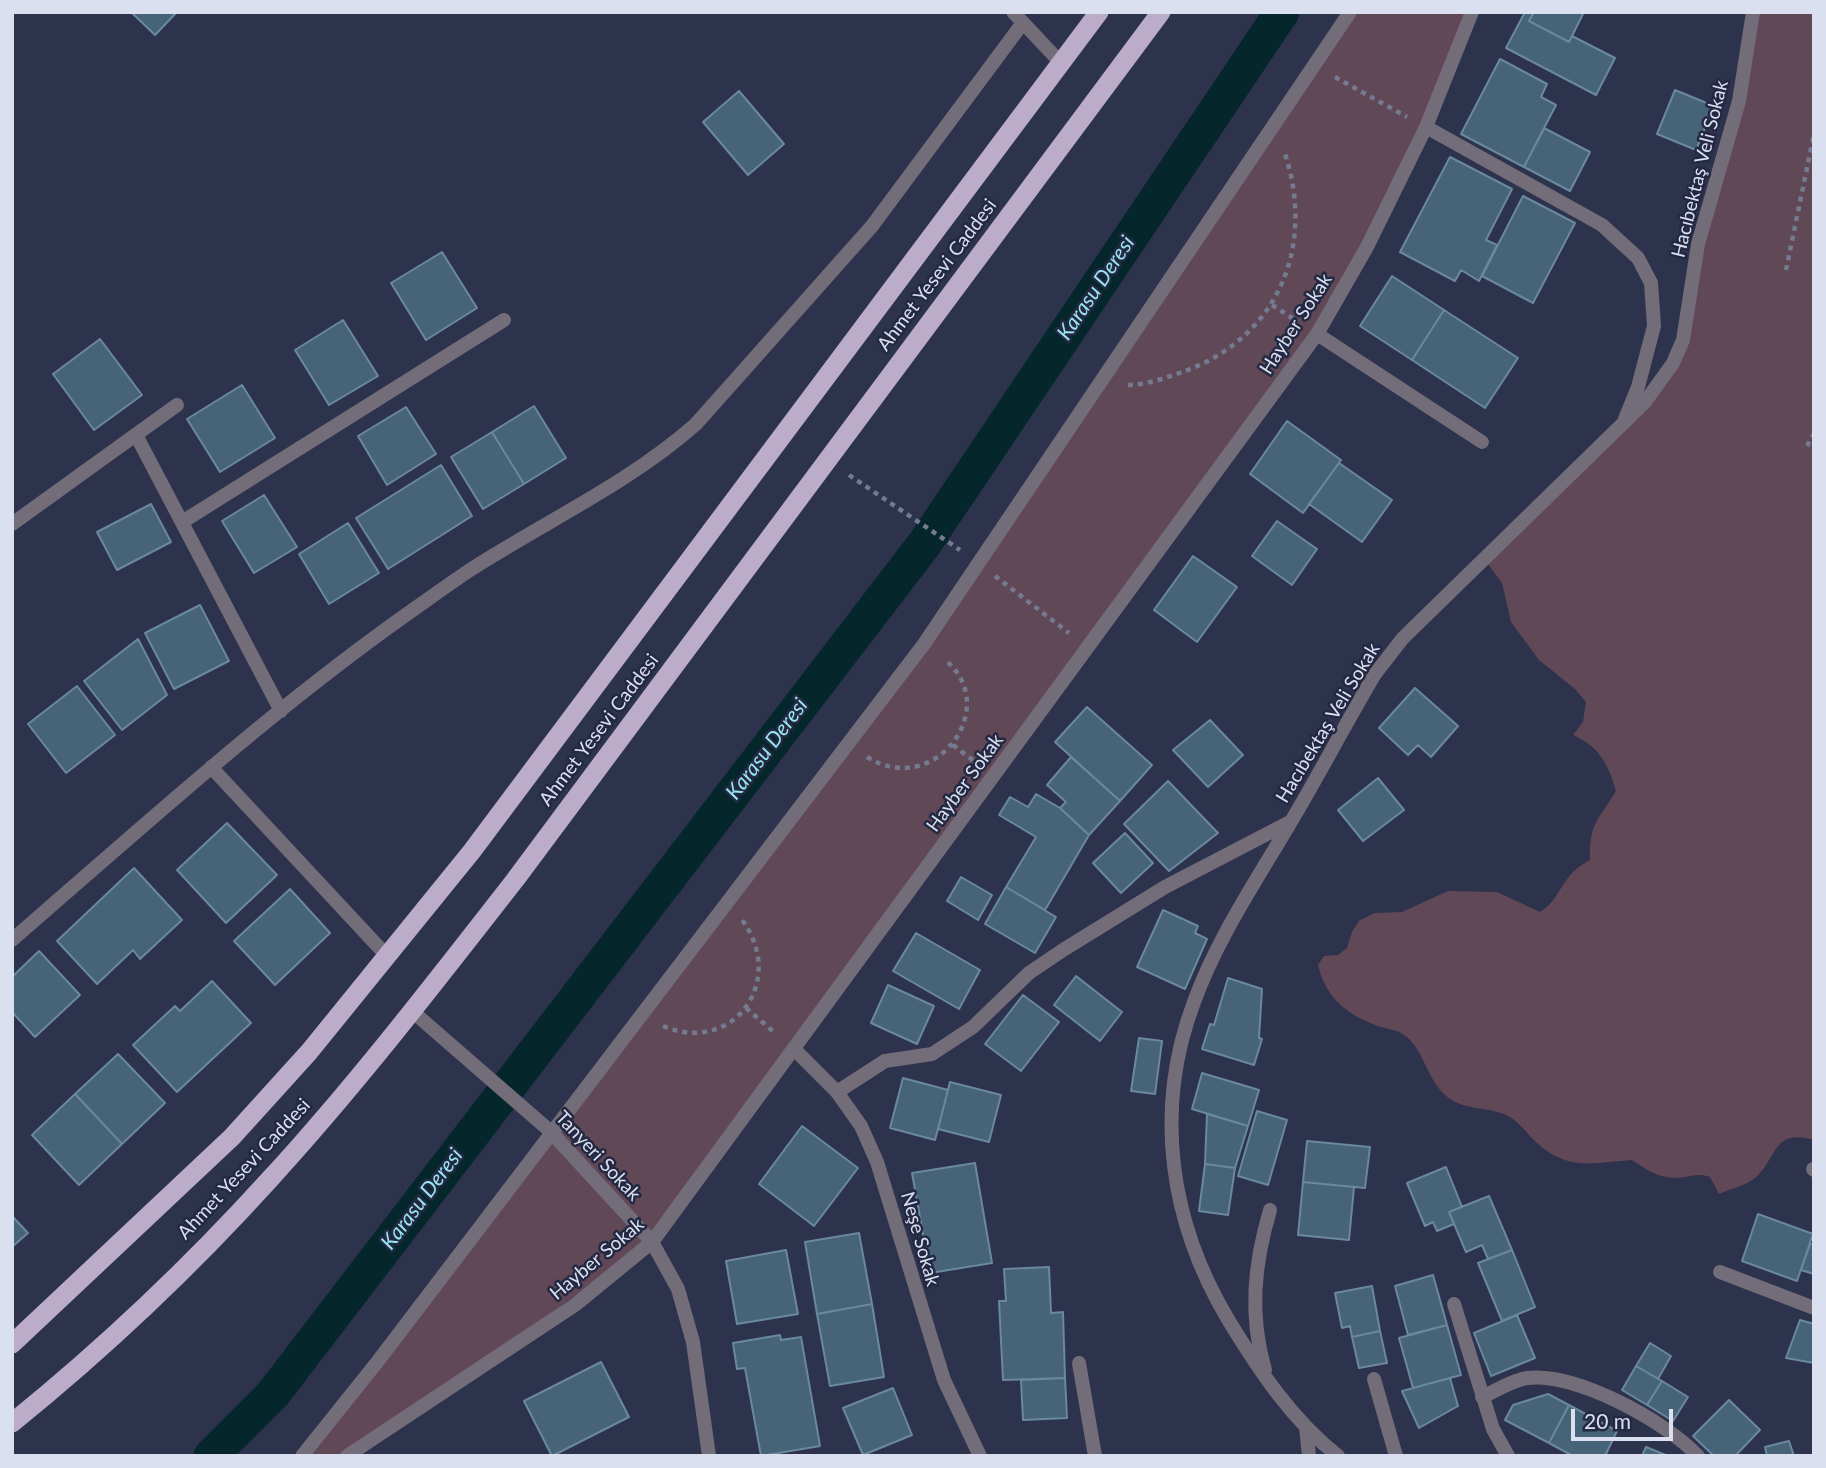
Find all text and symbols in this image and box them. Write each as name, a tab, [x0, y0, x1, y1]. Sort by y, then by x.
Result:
street label: Hacıbektaş Veli Sokak	[1667, 78, 1733, 260]
street label: Ahmet Yesevi Caddesi	[873, 195, 1001, 355]
water label: Karasu Deresi	[1052, 231, 1140, 345]
street label: Hayber Sokak	[1255, 269, 1337, 379]
street label: Hacıbektaş Veli Sokak	[1271, 639, 1385, 807]
street label: Ahmet Yesevi Caddesi	[535, 650, 663, 810]
water label: Karasu Deresi	[721, 694, 813, 804]
street label: Hayber Sokak	[922, 730, 1008, 836]
street label: Ahmet Yesevi Caddesi	[173, 1094, 315, 1244]
street label: Tanyeri Sokak	[551, 1106, 645, 1206]
water label: Karasu Deresi	[376, 1144, 468, 1254]
street label: Neşe Sokak	[896, 1189, 944, 1289]
street label: Hayber Sokak	[545, 1213, 649, 1305]
scale bar	[1574, 1394, 1675, 1438]
text: 20 m	[1584, 1408, 1631, 1433]

